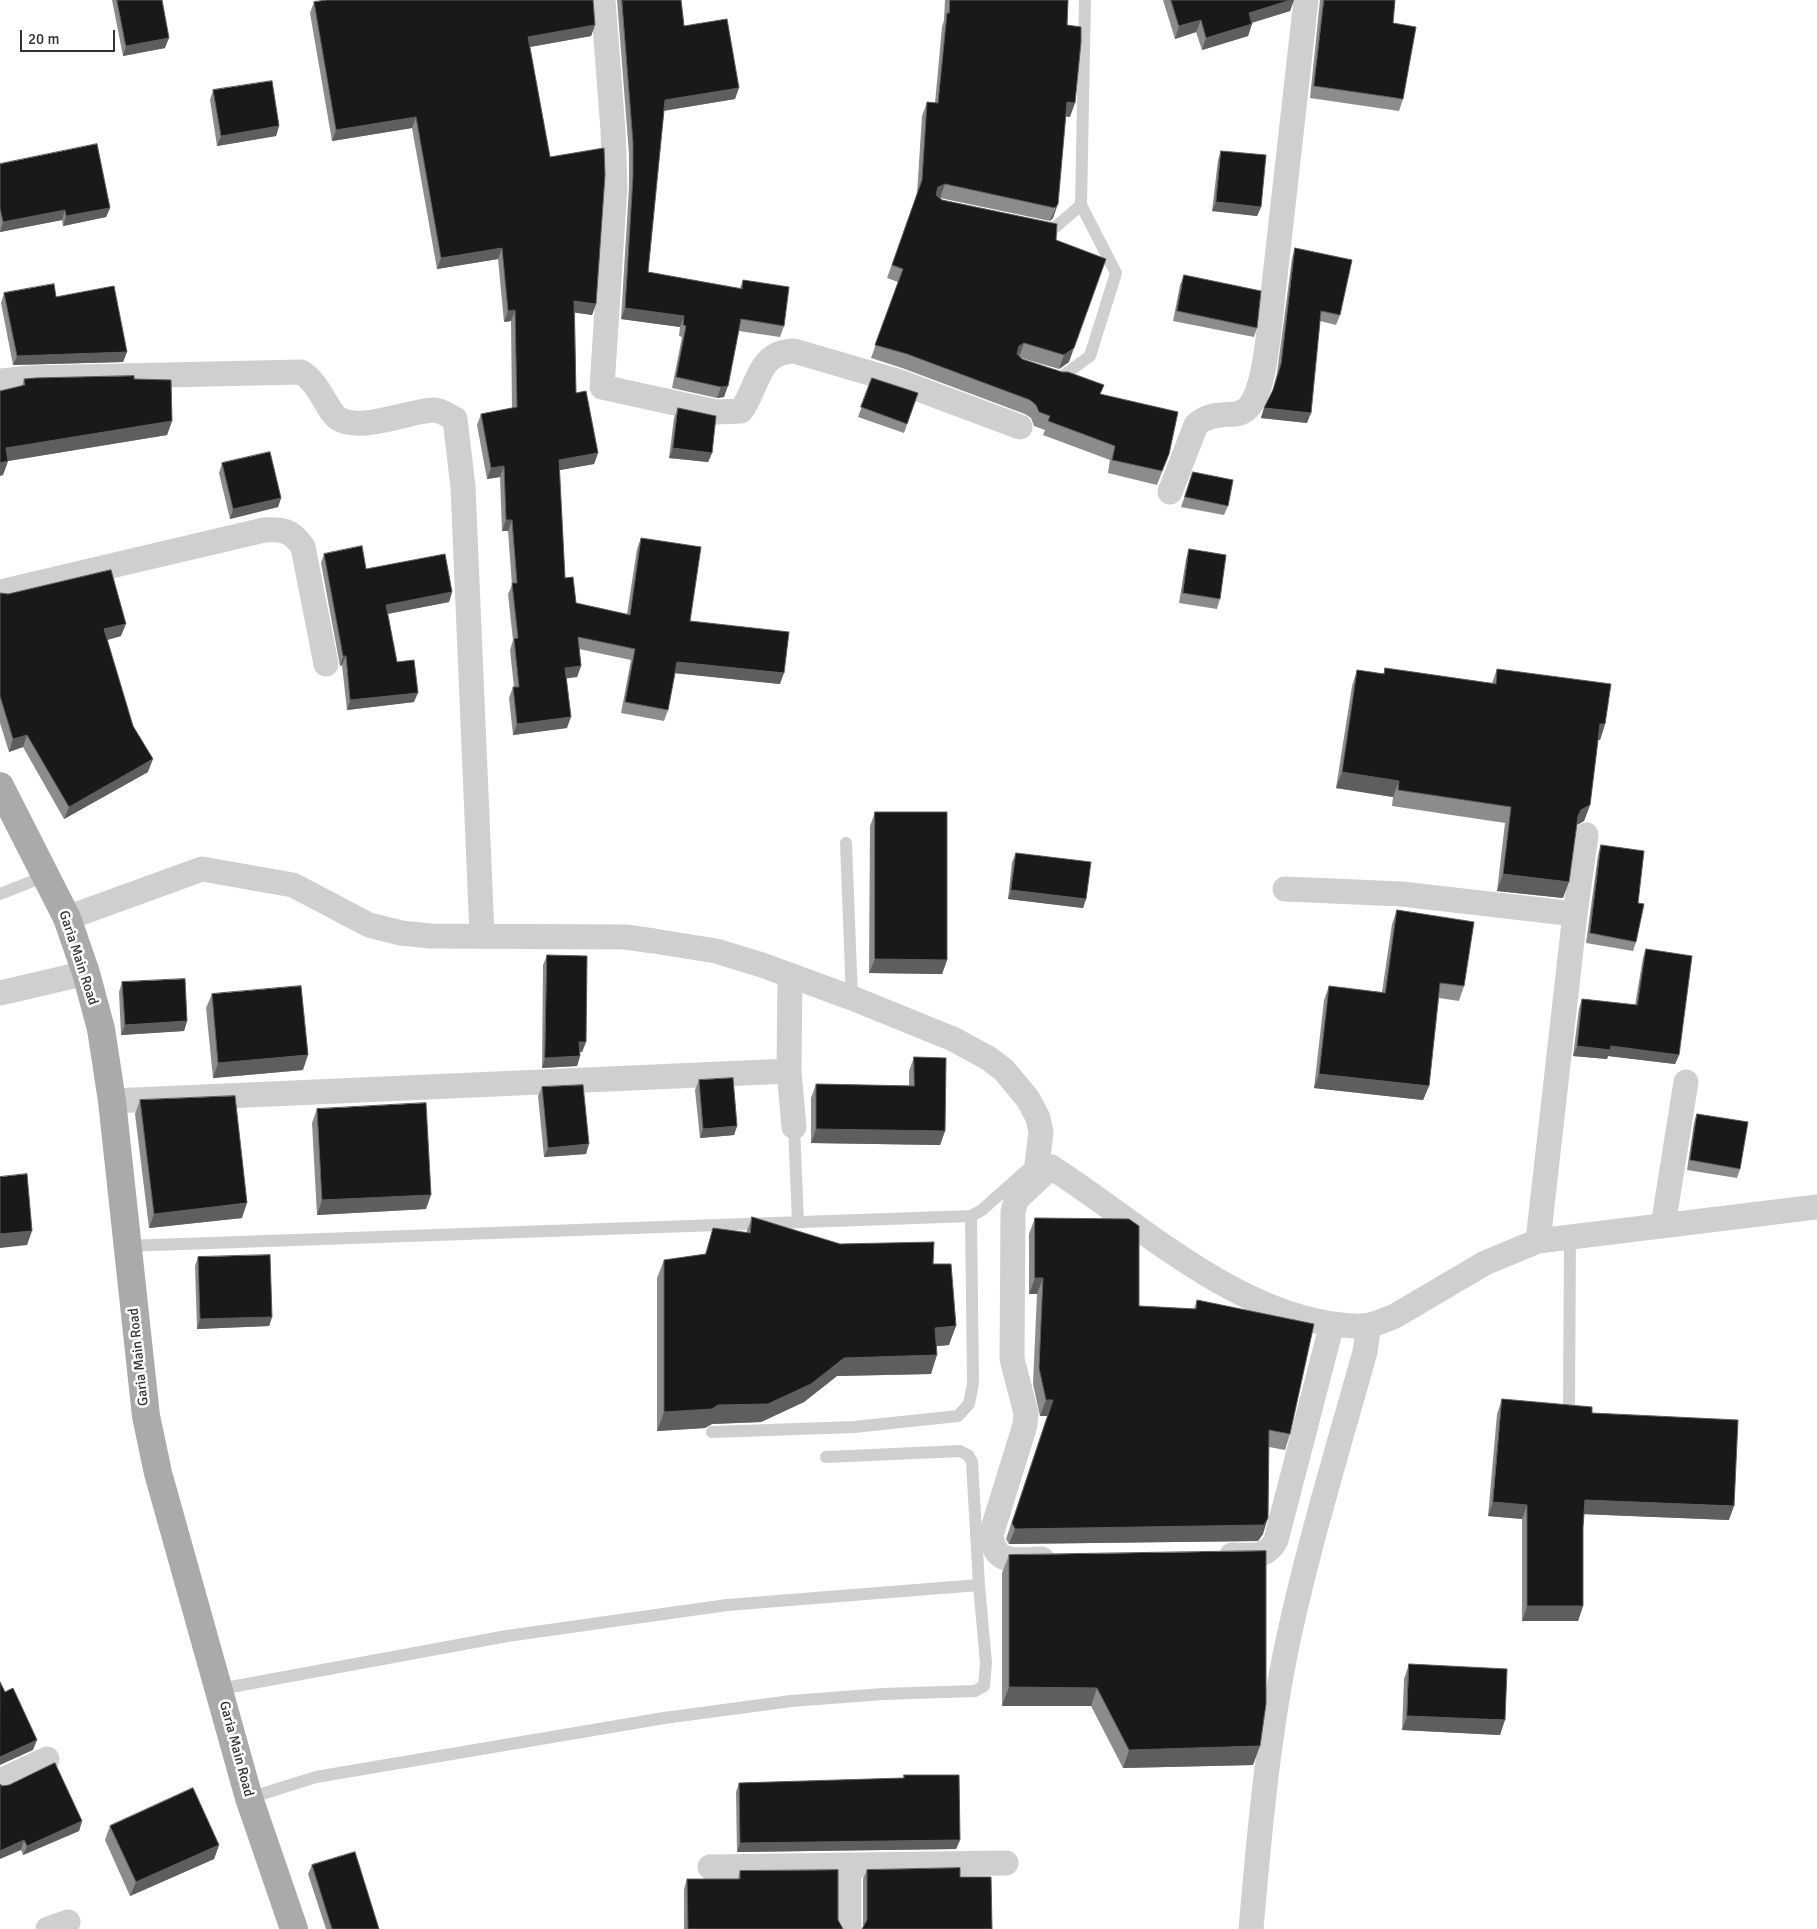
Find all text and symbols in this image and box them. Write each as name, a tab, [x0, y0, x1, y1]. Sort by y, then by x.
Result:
scale bar	[22, 20, 118, 52]
text: 20 m	[28, 30, 59, 48]
street label: Garia Main Road	[55, 909, 101, 1007]
street label: Garia Main Road	[126, 1307, 152, 1407]
street label: Garia Main Road	[215, 1699, 257, 1799]

